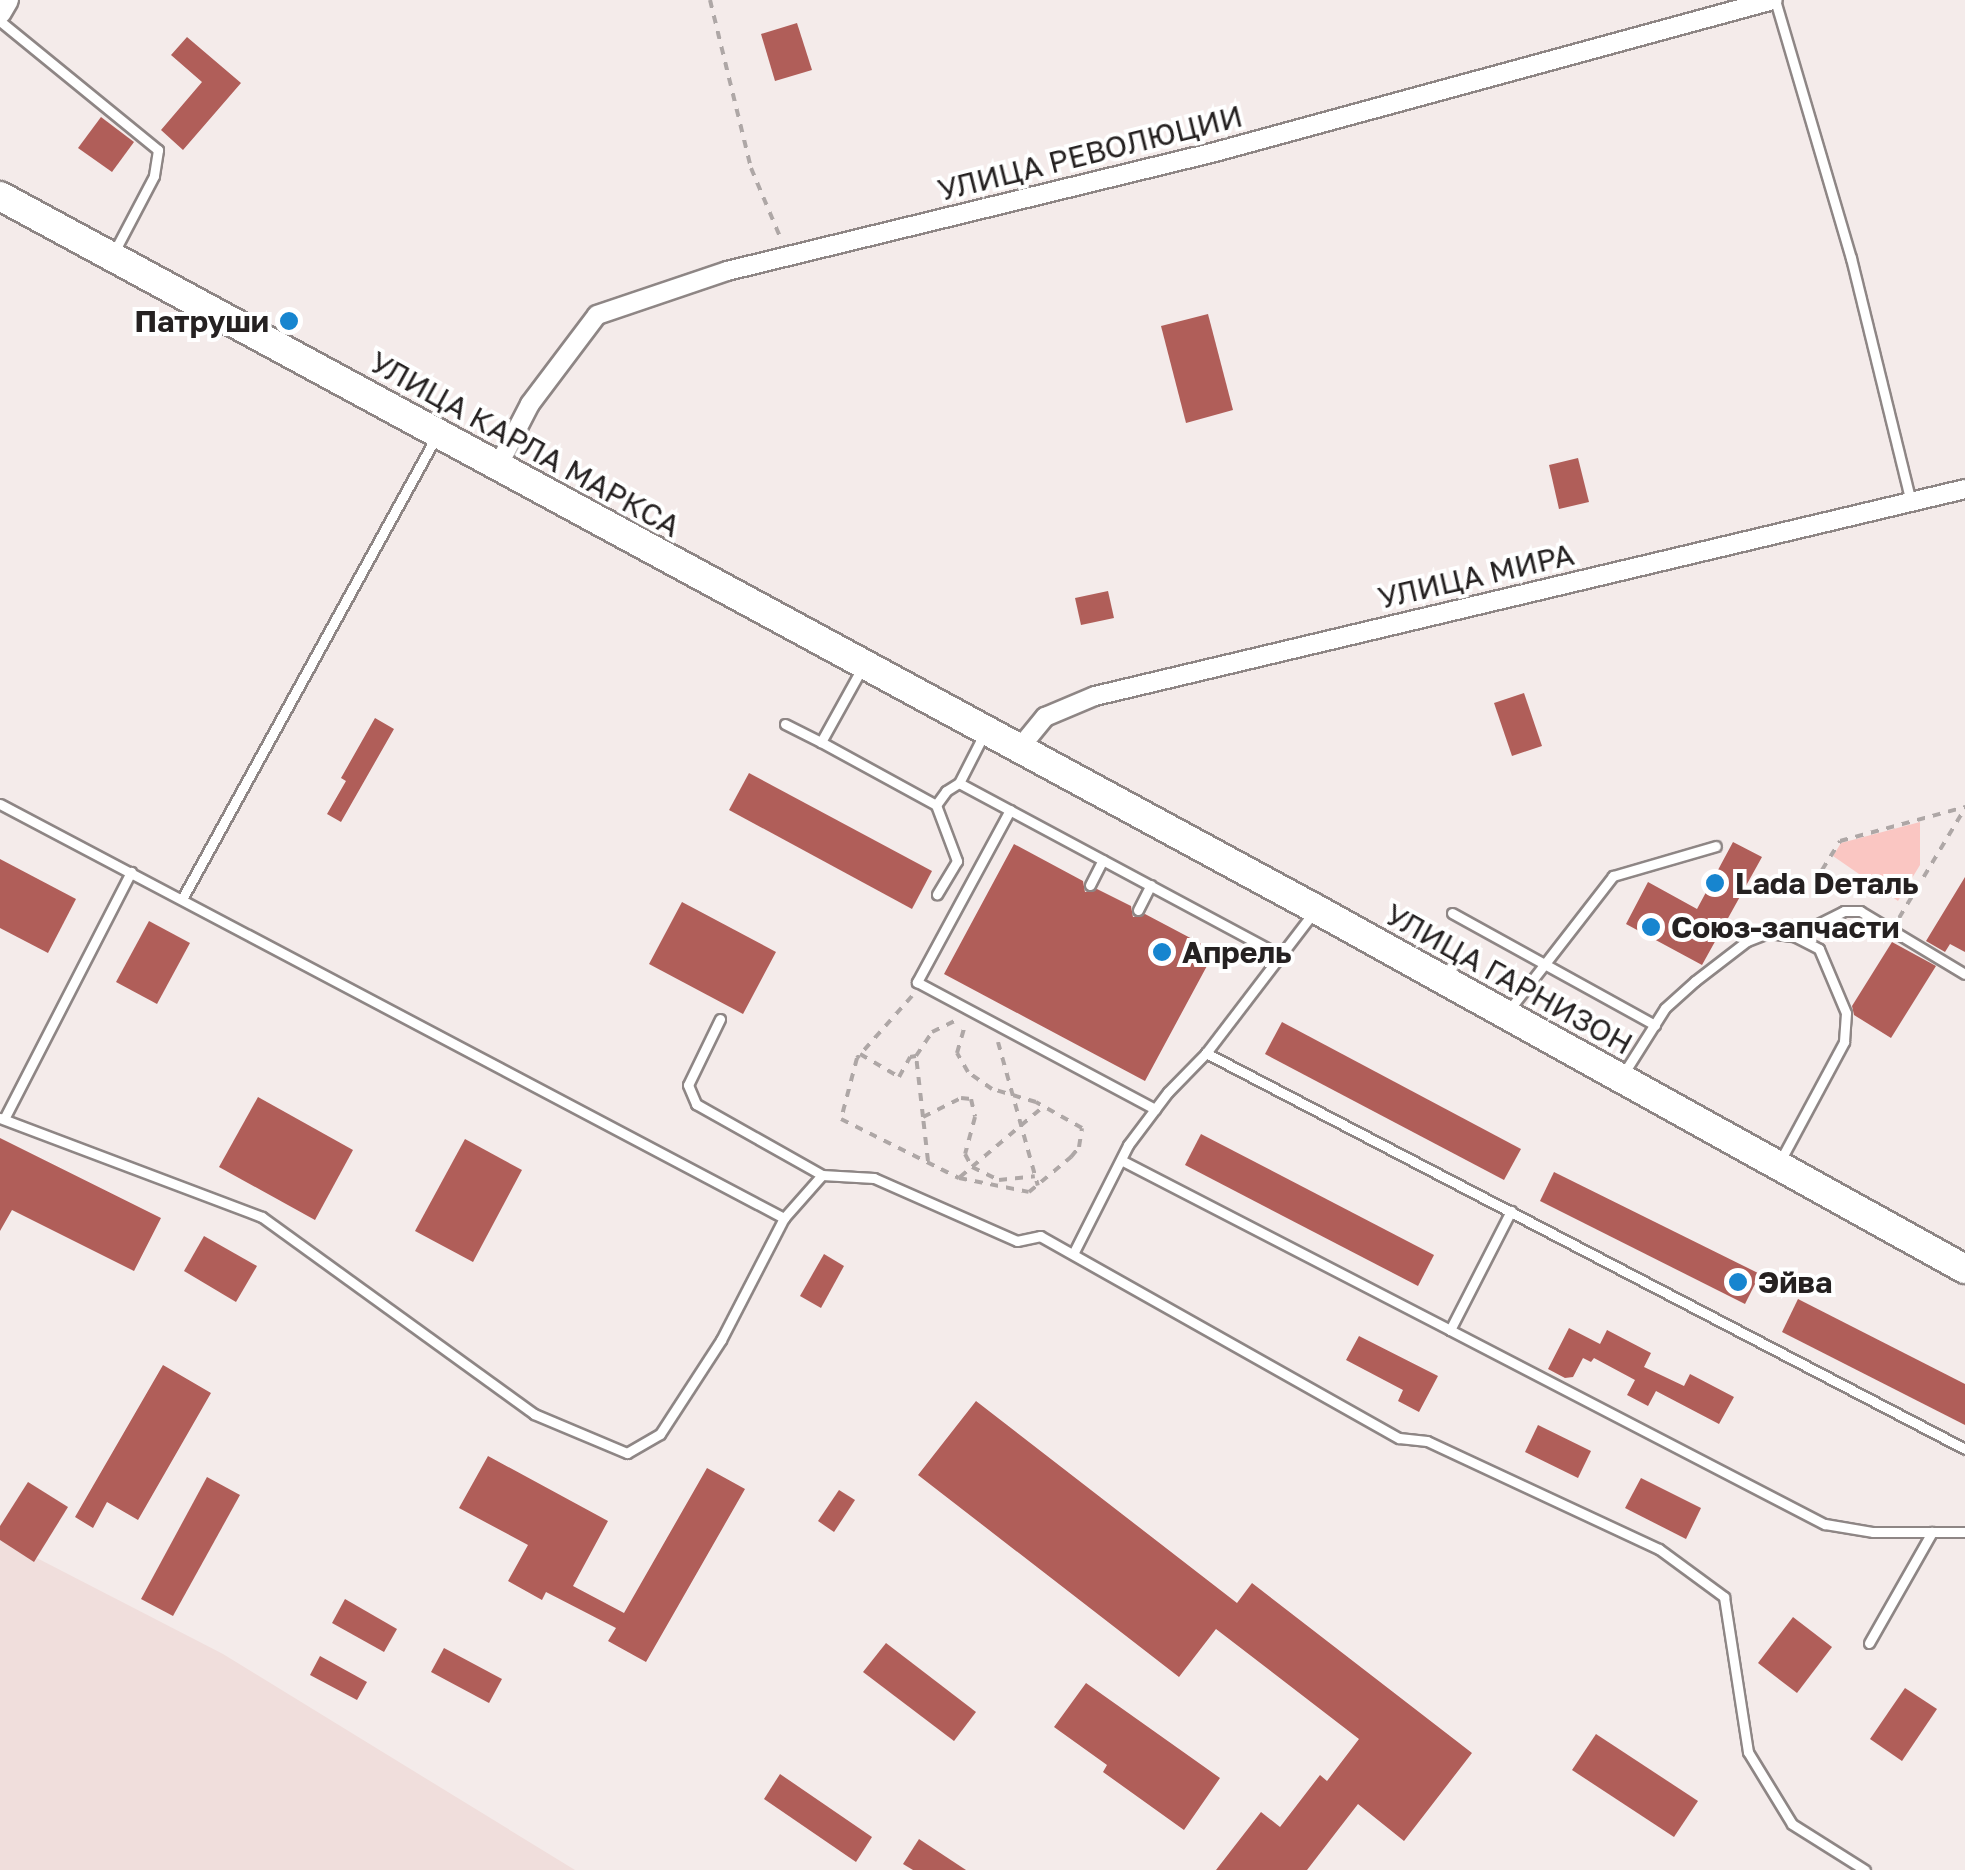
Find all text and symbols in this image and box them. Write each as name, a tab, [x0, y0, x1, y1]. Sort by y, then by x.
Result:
street label: УЛИЦА РЕВОЛЮЦИИ	[934, 98, 1246, 208]
place label: Патруши	[134, 303, 269, 339]
marker: Патруши	[278, 310, 300, 332]
street label: УЛИЦА КАРЛА МАРКСА	[364, 344, 686, 544]
street label: УЛИЦА МИРА	[1375, 536, 1577, 616]
place label: Lada Dеталь	[1735, 865, 1919, 901]
marker: Lada Dеталь	[1704, 872, 1726, 894]
street label: УЛИЦА ГАРНИЗОН	[1379, 896, 1639, 1062]
place label: Союз-запчасти	[1671, 909, 1900, 945]
marker: Союз-запчасти	[1640, 916, 1662, 938]
place label: Апрель	[1182, 934, 1292, 970]
marker: Апрель	[1151, 941, 1173, 963]
place label: Эйва	[1758, 1264, 1832, 1300]
marker: Эйва	[1727, 1271, 1749, 1293]

